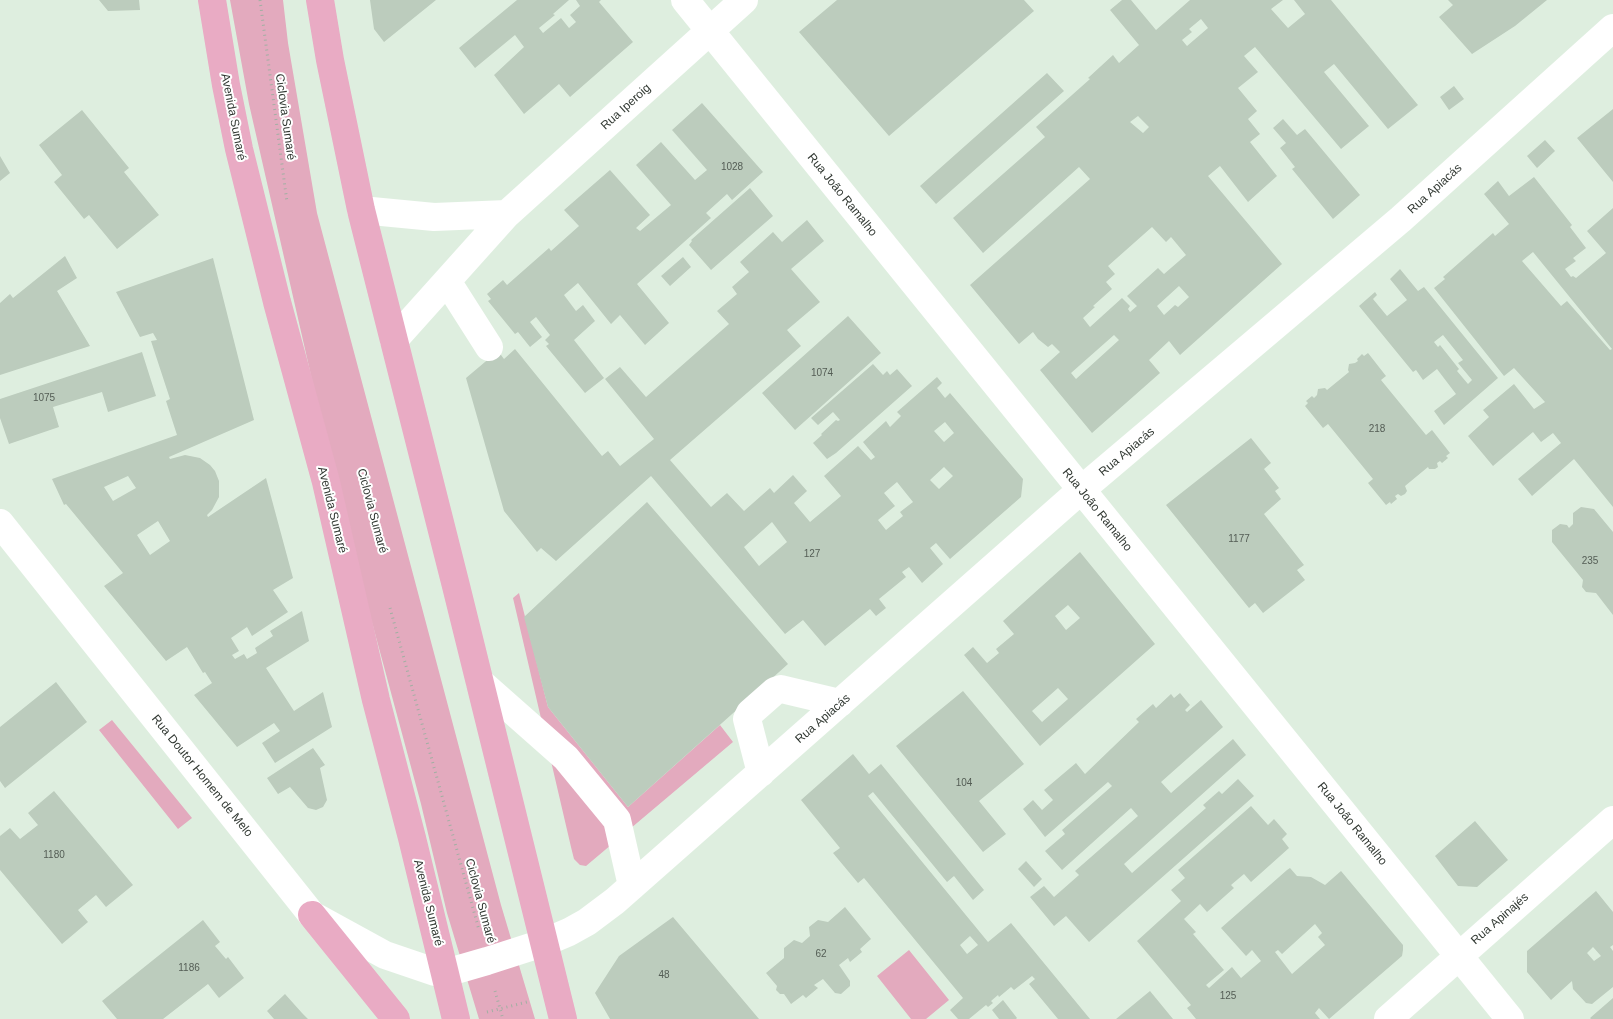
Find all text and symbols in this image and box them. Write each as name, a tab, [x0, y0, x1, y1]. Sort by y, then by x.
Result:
street label: Avenida Sumaré	[217, 72, 249, 162]
street label: Ciclovia Sumaré	[272, 73, 298, 161]
street label: Rua Iperoig	[598, 81, 654, 133]
street label: Rua João Ramalho	[804, 151, 880, 239]
house number: 1028	[721, 161, 743, 173]
street label: Rua Apiacás	[1405, 161, 1465, 217]
house number: 1074	[811, 367, 833, 379]
house number: 1075	[33, 392, 55, 404]
house number: 218	[1369, 423, 1385, 435]
street label: Rua Apiacás	[1096, 425, 1158, 479]
street label: Avenida Sumaré	[314, 465, 350, 555]
street label: Rua João Ramalho	[1059, 466, 1135, 554]
street label: Ciclovia Sumaré	[354, 467, 390, 555]
house number: 1177	[1228, 533, 1250, 545]
house number: 127	[804, 548, 820, 560]
house number: 235	[1582, 555, 1598, 567]
street label: Rua Apiacás	[793, 691, 853, 747]
street label: Rua Doutor Homem de Melo	[148, 712, 256, 840]
house number: 104	[956, 777, 972, 789]
street label: Rua João Ramalho	[1314, 780, 1390, 868]
house number: 1180	[43, 849, 65, 861]
street label: Ciclovia Sumaré	[462, 857, 498, 945]
street label: Avenida Sumaré	[410, 858, 446, 948]
street label: Rua Apinajés	[1468, 890, 1532, 948]
house number: 62	[815, 948, 827, 960]
house number: 1186	[178, 962, 200, 974]
house number: 48	[658, 969, 670, 981]
house number: 125	[1220, 990, 1236, 1002]

